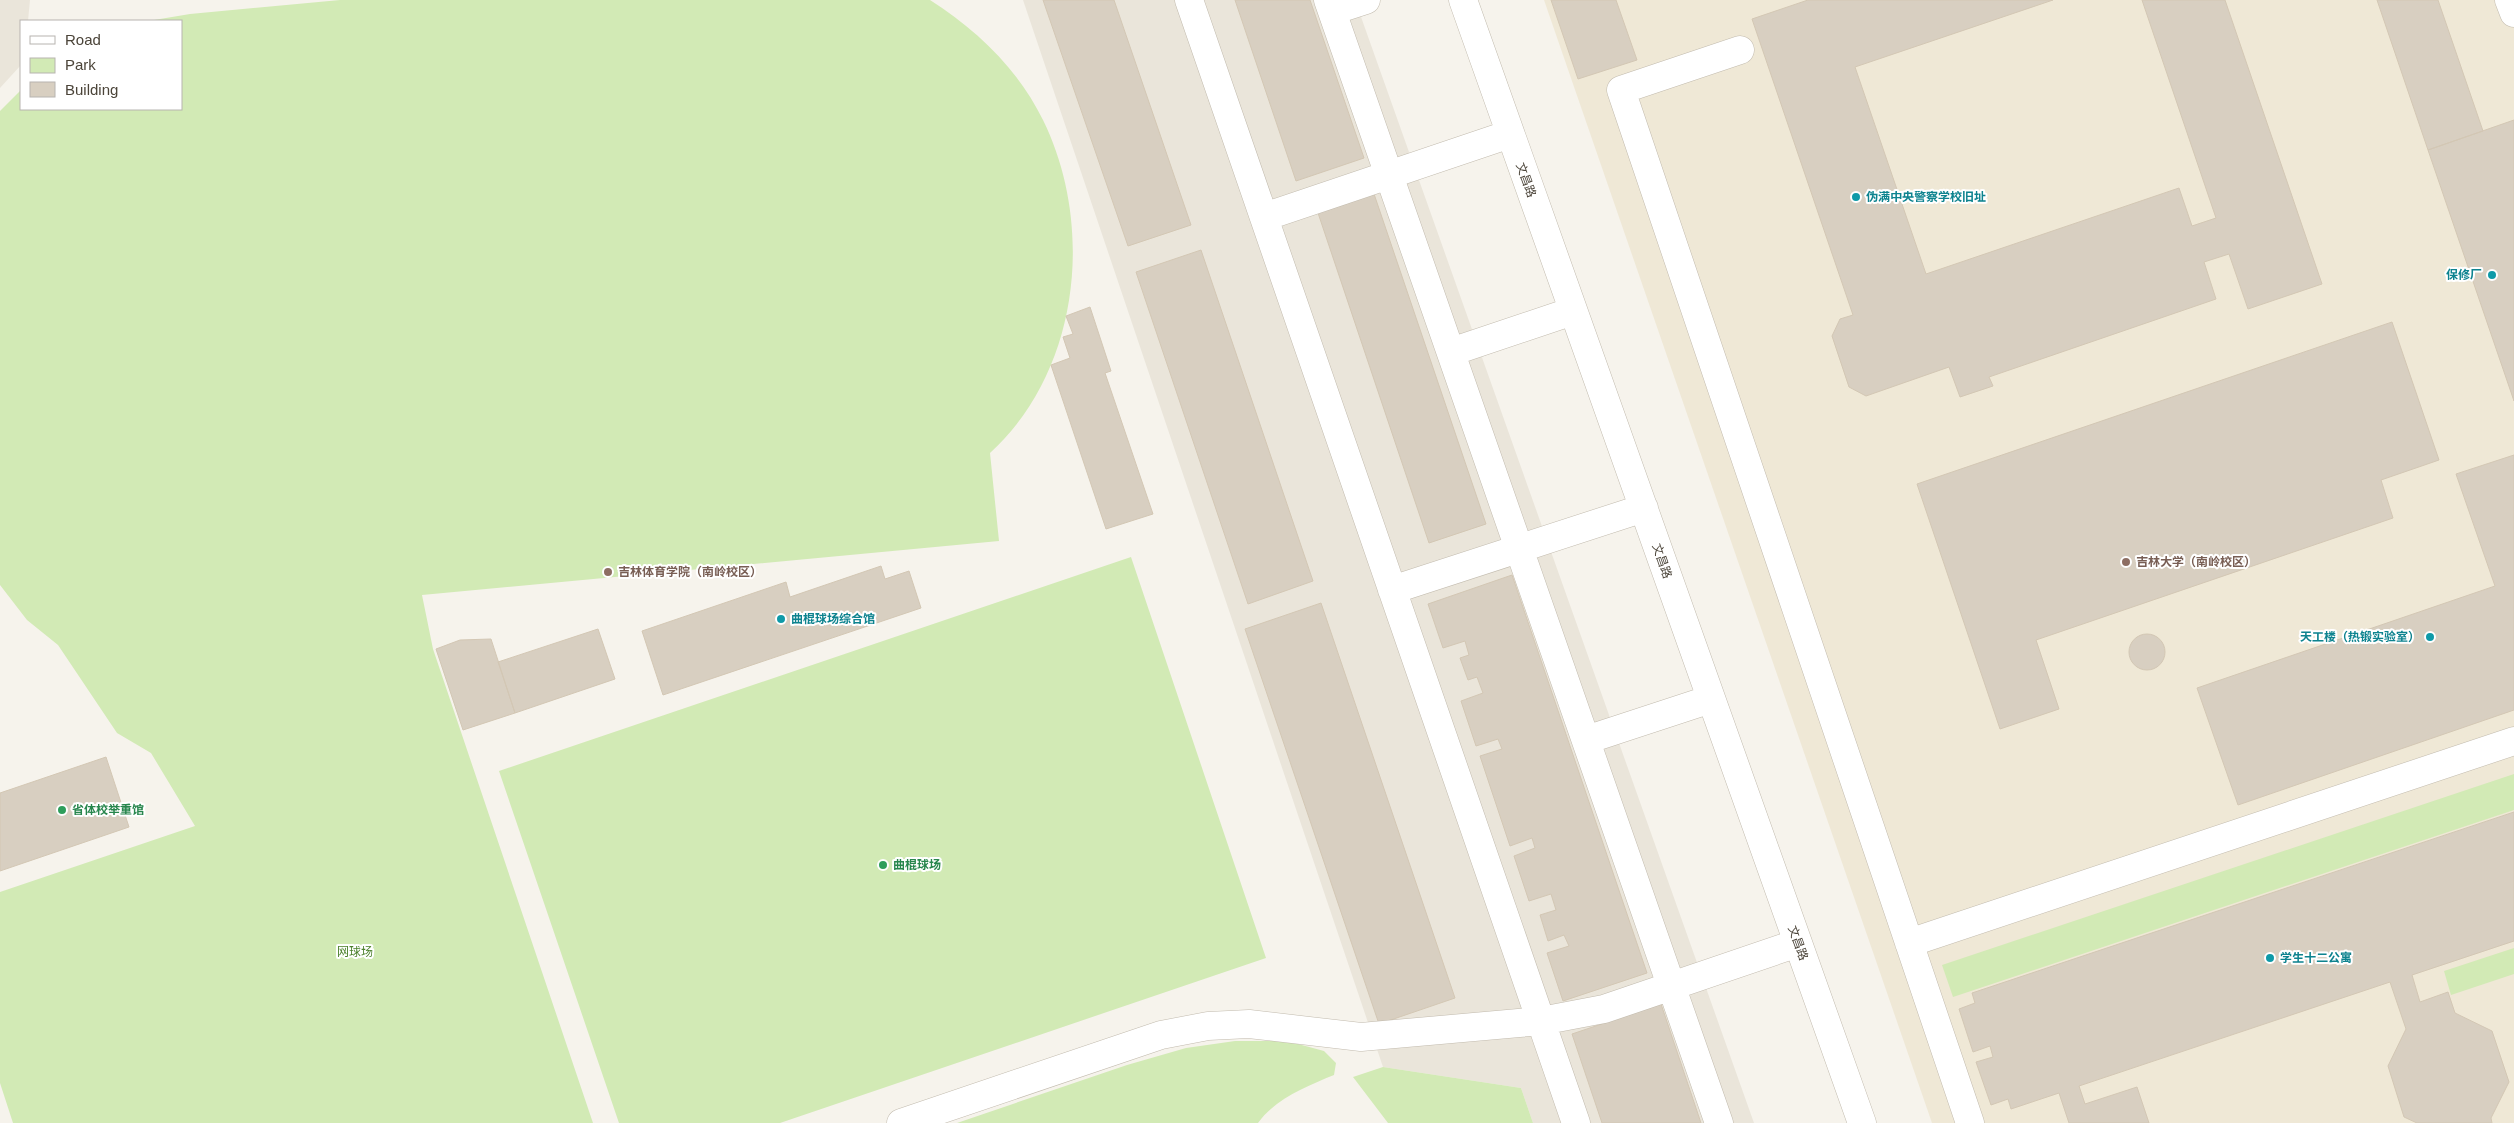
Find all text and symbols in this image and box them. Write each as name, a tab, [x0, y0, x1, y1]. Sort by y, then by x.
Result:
legend	[20, 20, 182, 110]
text: Road	[65, 31, 101, 48]
text: Park	[65, 56, 96, 73]
text: Building	[65, 81, 118, 98]
street label: 文昌路	[1513, 161, 1539, 199]
place label: 伪满中央警察学校旧址	[1866, 190, 1986, 204]
marker: 伪满中央警察学校旧址	[1850, 191, 1862, 203]
place label: 保修厂	[2446, 268, 2482, 282]
marker: 保修厂	[2486, 269, 2498, 281]
street label: 文昌路	[1650, 542, 1674, 580]
place label: 吉林大学（南岭校区）	[2136, 555, 2256, 569]
marker: 吉林大学（南岭校区）	[2120, 556, 2132, 568]
place label: 吉林体育学院（南岭校区）	[618, 565, 762, 579]
marker: 吉林体育学院（南岭校区）	[602, 566, 614, 578]
place label: 曲棍球场综合馆	[791, 612, 875, 626]
marker: 曲棍球场综合馆	[775, 613, 787, 625]
place label: 天工楼（热锻实验室）	[2300, 630, 2420, 644]
marker: 天工楼（热锻实验室）	[2424, 631, 2436, 643]
place label: 省体校举重馆	[72, 803, 144, 817]
marker: 省体校举重馆	[56, 804, 68, 816]
place label: 曲棍球场	[893, 858, 941, 872]
marker: 曲棍球场	[877, 859, 889, 871]
street label: 文昌路	[1785, 924, 1811, 962]
park label: 网球场	[337, 945, 373, 959]
place label: 学生十二公寓	[2280, 951, 2352, 965]
marker: 学生十二公寓	[2264, 952, 2276, 964]

